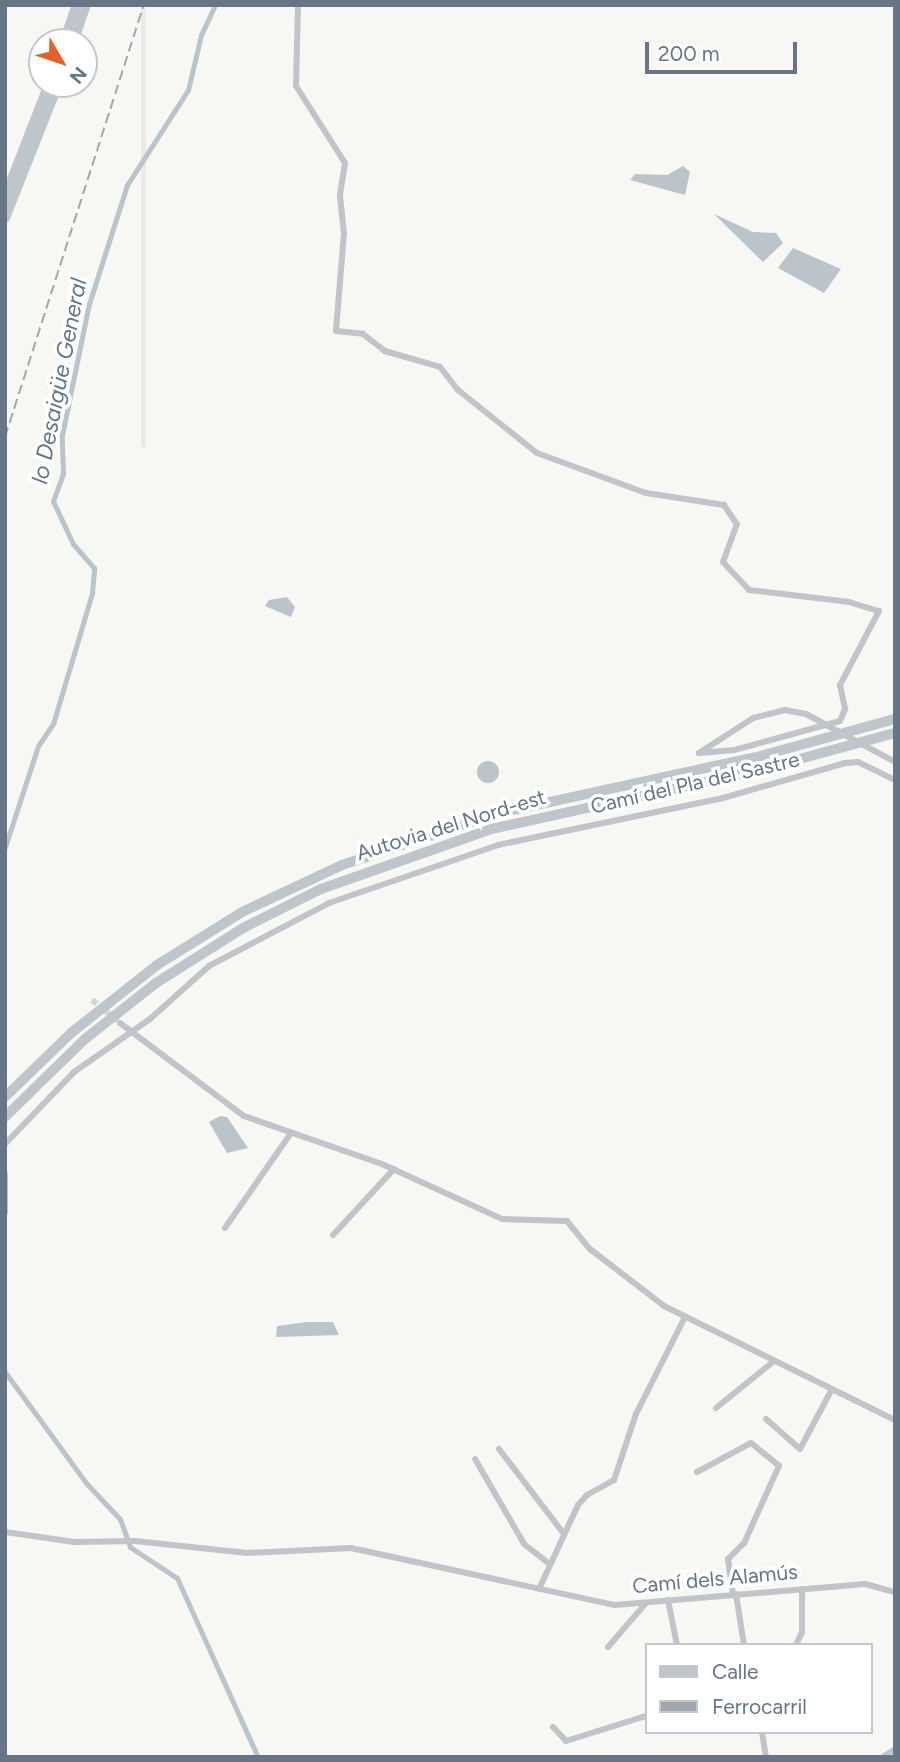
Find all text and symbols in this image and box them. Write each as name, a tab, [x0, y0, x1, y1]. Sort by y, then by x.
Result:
north arrow	[28, 28, 98, 98]
scale bar	[648, 28, 800, 72]
text: 200 m	[658, 41, 720, 66]
text: N	[65, 62, 92, 88]
water label: lo Desaigüe General	[26, 276, 92, 486]
street label: Camí del Pla del Sastre	[588, 747, 802, 819]
street label: Autovia del Nord-est	[353, 784, 549, 866]
street label: Camí dels Alamús	[631, 1559, 799, 1599]
legend	[645, 1643, 872, 1734]
text: Calle	[712, 1659, 759, 1684]
text: Ferrocarril	[712, 1694, 807, 1719]

